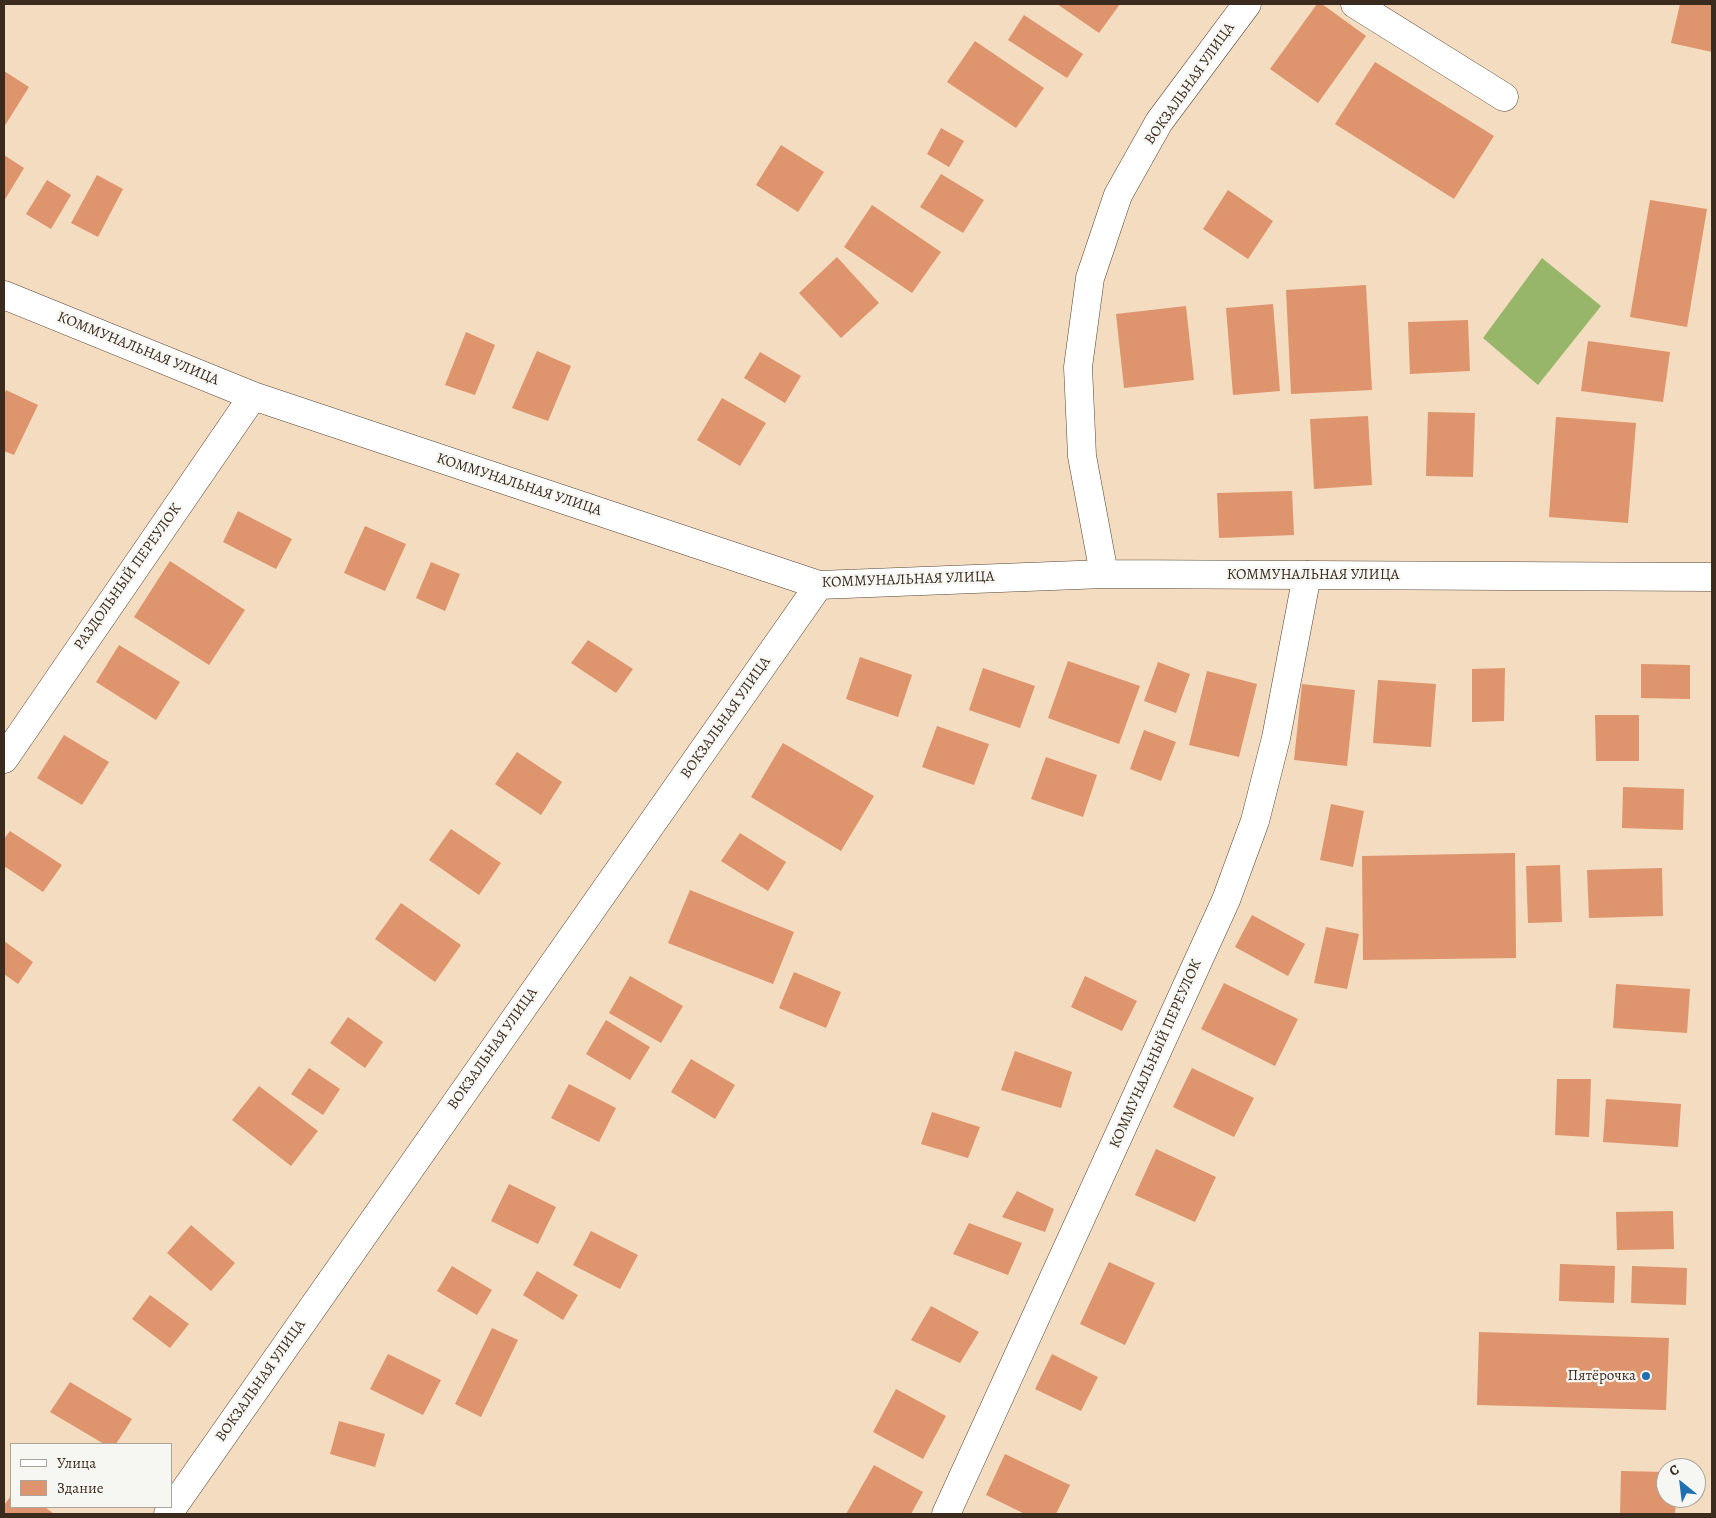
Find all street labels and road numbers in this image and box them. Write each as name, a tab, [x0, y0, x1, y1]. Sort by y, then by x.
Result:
street label: ВОКЗАЛЬНАЯ УЛИЦА	[1141, 20, 1239, 148]
street label: КОММУНАЛЬНАЯ УЛИЦА	[55, 308, 221, 390]
street label: КОММУНАЛЬНАЯ УЛИЦА	[434, 450, 604, 520]
street label: РАЗДОЛЬНЫЙ ПЕРЕУЛОК	[71, 500, 185, 654]
street label: КОММУНАЛЬНАЯ УЛИЦА	[1227, 566, 1399, 584]
street label: КОММУНАЛЬНАЯ УЛИЦА	[821, 568, 995, 592]
street label: ВОКЗАЛЬНАЯ УЛИЦА	[677, 654, 775, 782]
street label: КОММУНАЛЬНЫЙ ПЕРЕУЛОК	[1106, 957, 1206, 1151]
street label: ВОКЗАЛЬНАЯ УЛИЦА	[444, 985, 542, 1113]
street label: ВОКЗАЛЬНАЯ УЛИЦА	[212, 1317, 310, 1445]

